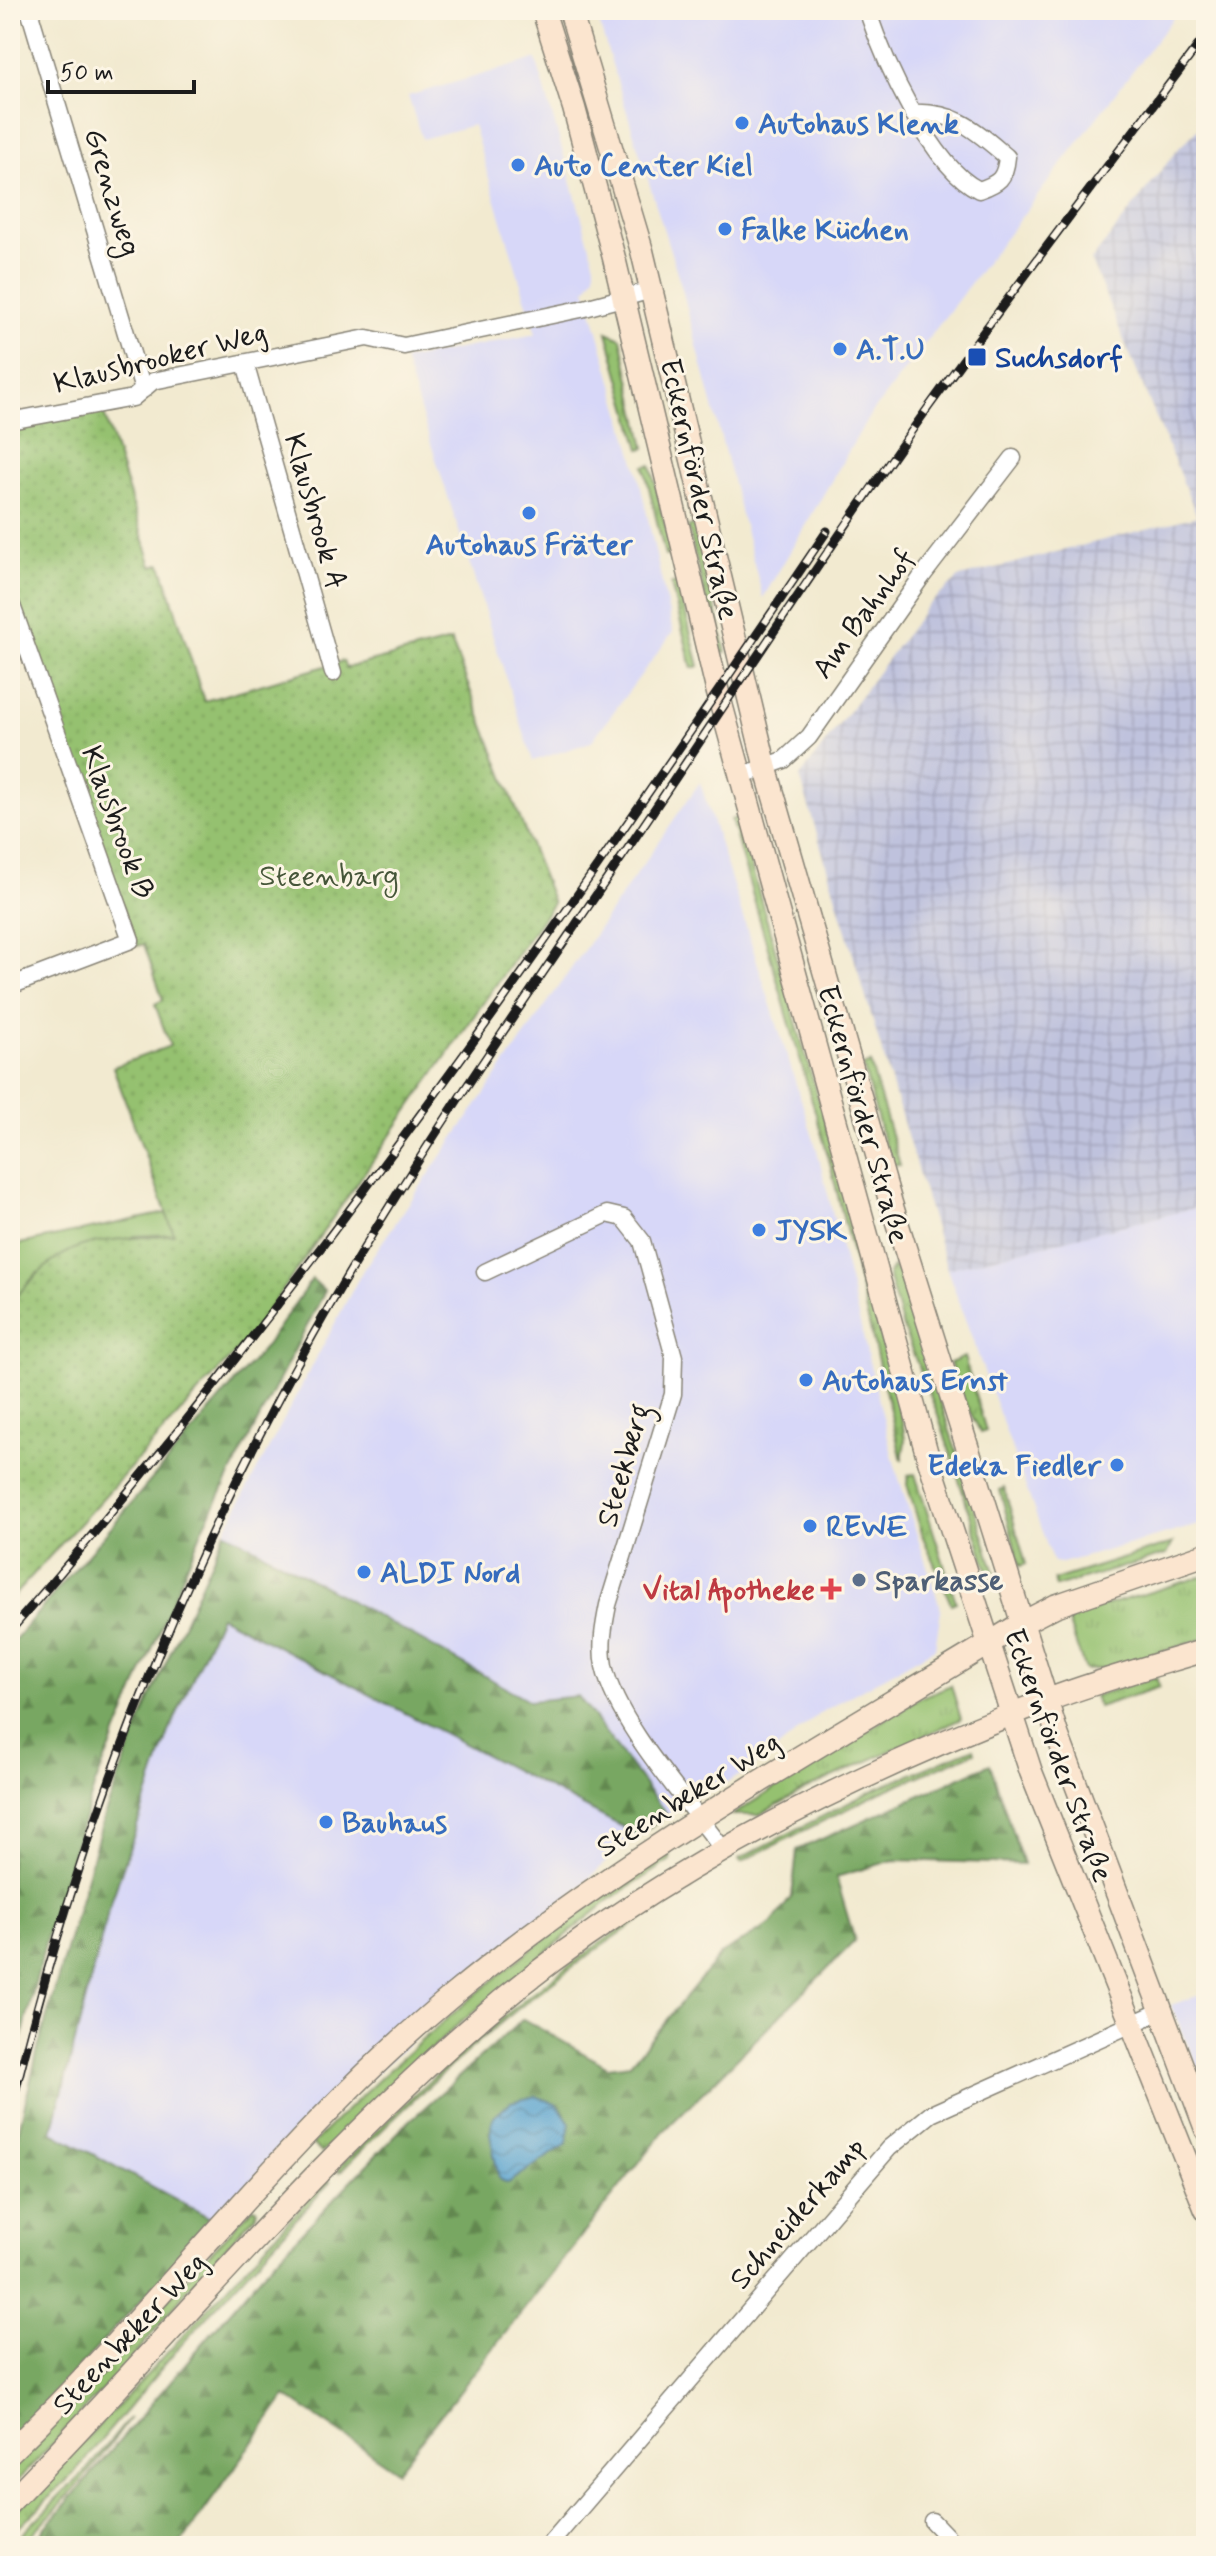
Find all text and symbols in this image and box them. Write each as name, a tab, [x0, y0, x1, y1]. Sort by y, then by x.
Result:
scale bar	[48, 44, 194, 94]
text: 50 m	[60, 58, 114, 89]
place label: Autohaus Klenk	[758, 105, 959, 144]
marker: Autohaus Klenk	[733, 114, 751, 132]
street label: Grenzweg	[72, 124, 150, 262]
place label: Auto Center Kiel	[534, 147, 753, 186]
marker: Auto Center Kiel	[509, 156, 527, 174]
place label: Falke Küchen	[741, 211, 909, 250]
marker: Falke Küchen	[716, 220, 734, 238]
street label: Klausbrooker Weg	[50, 313, 271, 404]
place label: A.T.U	[856, 331, 925, 370]
place label: Suchsdorf	[995, 339, 1123, 378]
marker: A.T.U	[831, 340, 849, 358]
marker: Suchsdorf	[966, 346, 988, 368]
street label: Eckernförder Straße	[650, 355, 748, 624]
street label: Klausbrook A	[274, 429, 355, 594]
marker: Autohaus Fräter	[520, 504, 538, 522]
place label: Autohaus Fräter	[426, 526, 634, 565]
street label: Am Bahnhof	[804, 541, 925, 687]
street label: Klausbrook B	[71, 741, 162, 904]
park label: Steenbarg	[259, 857, 399, 898]
street label: Eckernförder Straße	[807, 981, 918, 1248]
place label: JYSK	[775, 1212, 848, 1251]
marker: JYSK	[750, 1221, 768, 1239]
place label: Autohaus Ernst	[822, 1362, 1008, 1401]
marker: Autohaus Ernst	[797, 1371, 815, 1389]
street label: Steekberg	[588, 1399, 664, 1533]
place label: Edeka Fiedler	[927, 1447, 1102, 1486]
marker: Edeka Fiedler	[1108, 1456, 1126, 1474]
place label: REWE	[826, 1508, 907, 1547]
marker: REWE	[801, 1517, 819, 1535]
place label: ALDI Nord	[380, 1554, 520, 1593]
place label: Sparkasse	[875, 1562, 1003, 1601]
marker: ALDI Nord	[355, 1563, 373, 1581]
place label: Vital Apotheke	[643, 1571, 815, 1613]
marker: Sparkasse	[850, 1571, 868, 1589]
marker: Vital Apotheke	[822, 1580, 840, 1598]
street label: Eckernförder Straße	[994, 1623, 1122, 1888]
street label: Steenbeker Weg	[590, 1723, 788, 1867]
place label: Bauhaus	[342, 1804, 447, 1843]
marker: Bauhaus	[317, 1813, 335, 1831]
street label: Schneiderkamp	[721, 2130, 875, 2298]
street label: Steenbeker Weg	[44, 2244, 216, 2424]

